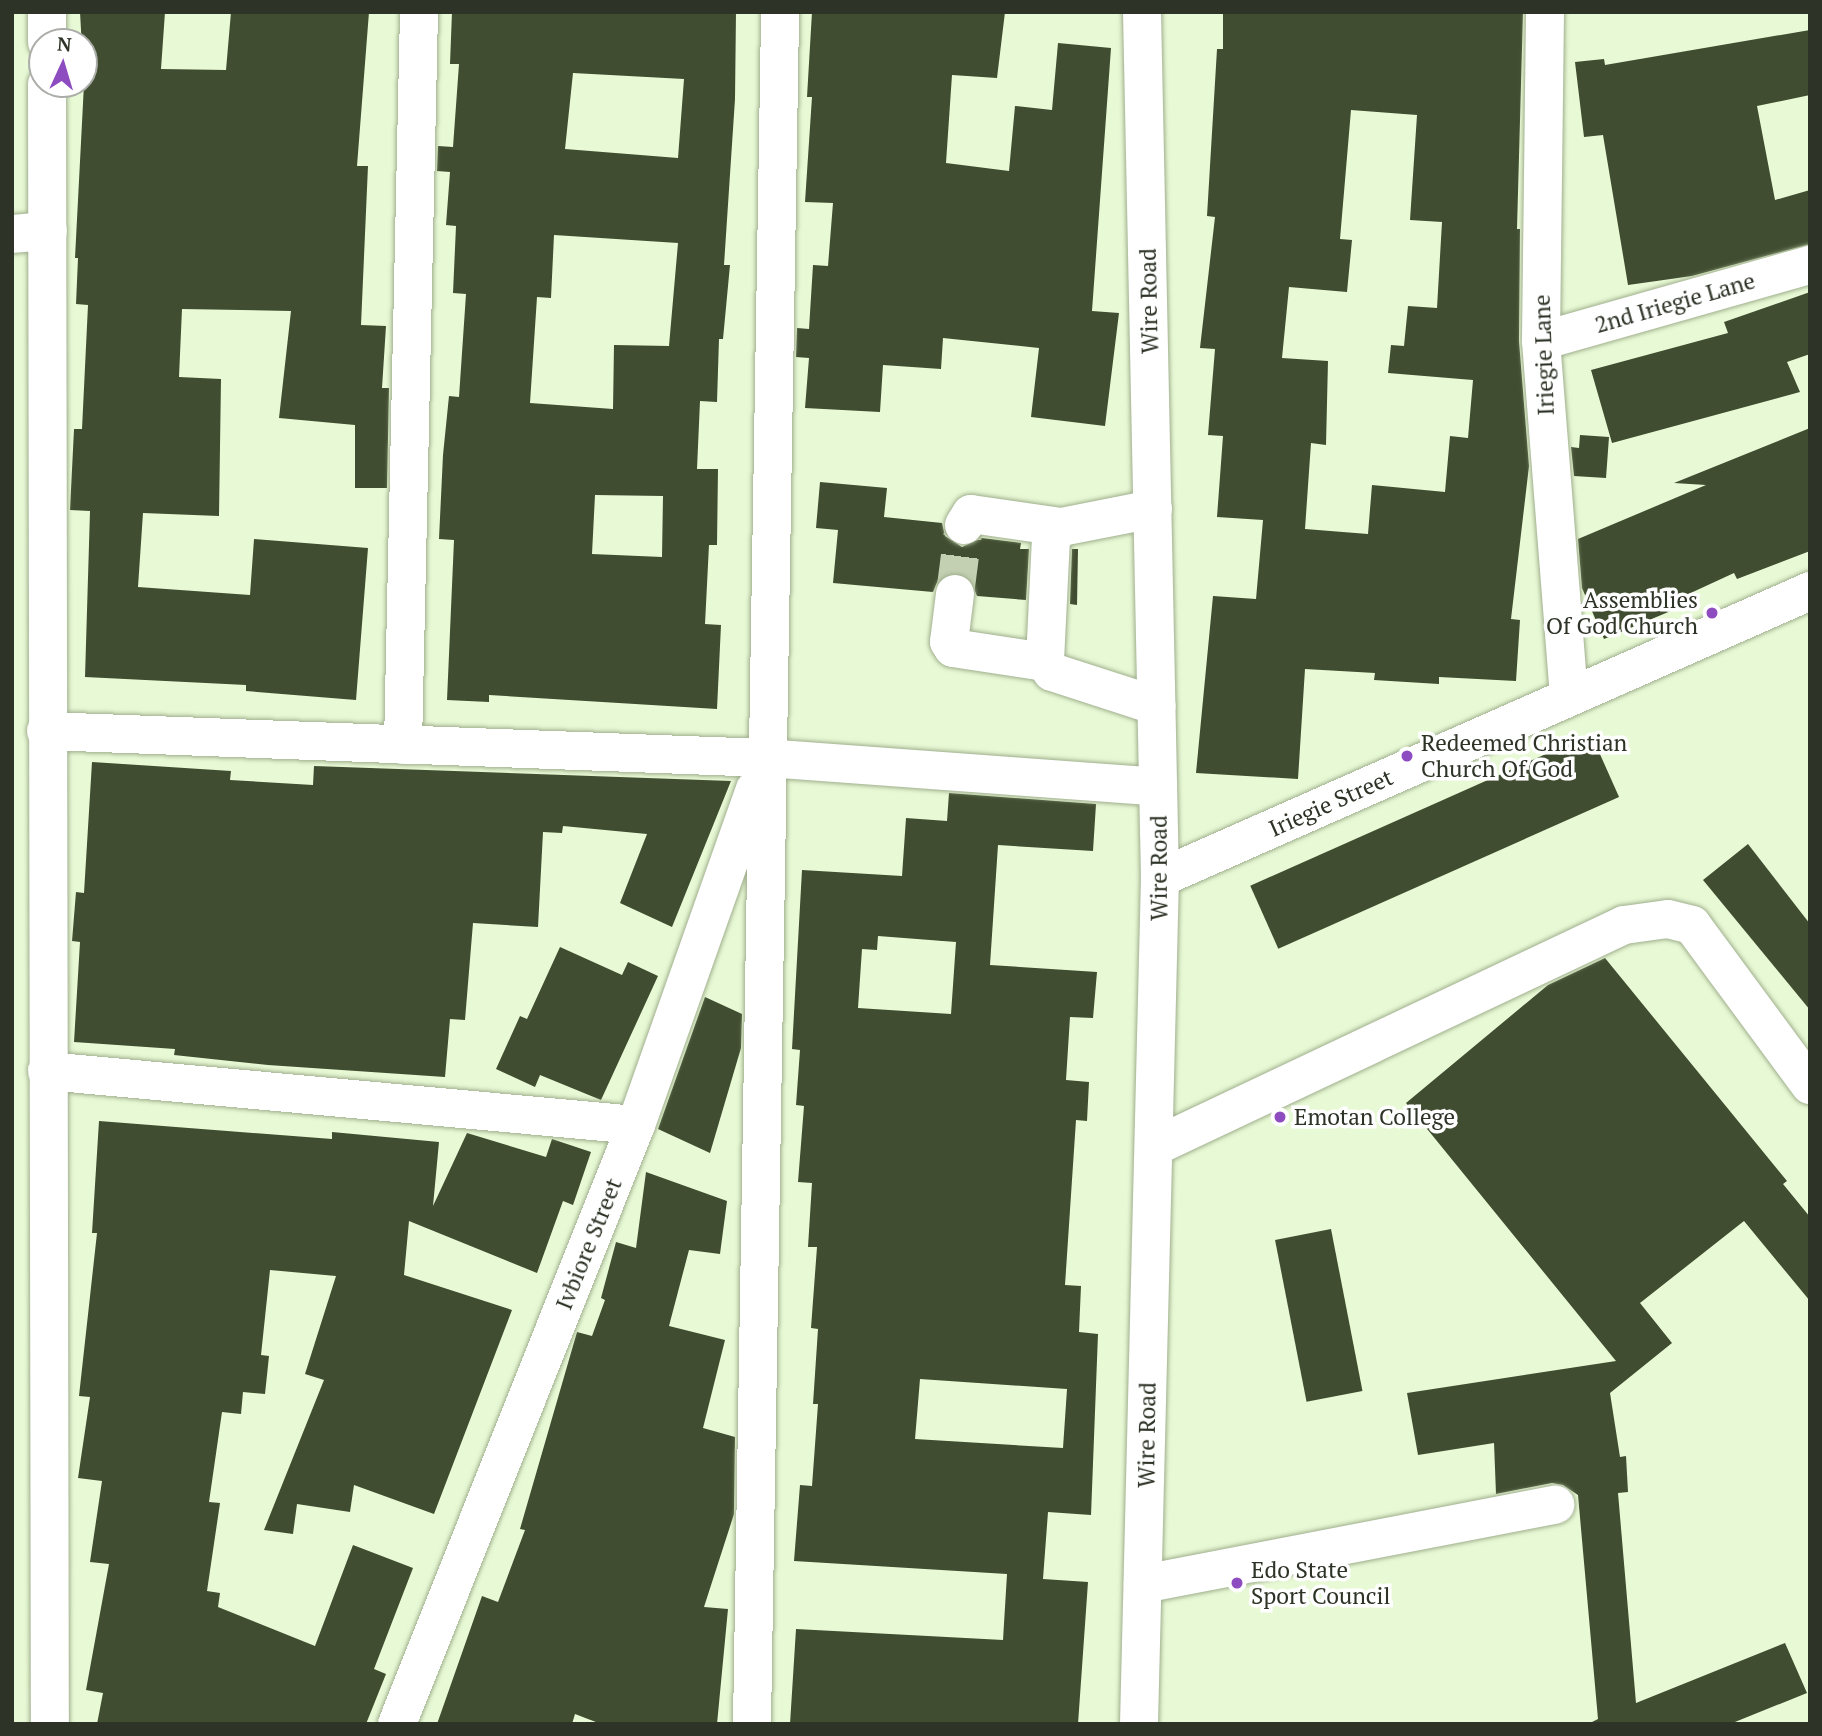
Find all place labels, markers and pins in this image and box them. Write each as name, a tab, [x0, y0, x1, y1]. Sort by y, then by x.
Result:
place label: Assemblies Of God Church	[1546, 586, 1698, 640]
marker: Assemblies Of God Church	[1704, 605, 1720, 621]
place label: Redeemed Christian Church Of God	[1421, 729, 1627, 783]
marker: Redeemed Christian Church Of God	[1399, 748, 1415, 764]
place label: Emotan College	[1294, 1103, 1455, 1131]
marker: Emotan College	[1272, 1109, 1288, 1125]
place label: Edo State Sport Council	[1251, 1556, 1390, 1610]
marker: Edo State Sport Council	[1229, 1575, 1245, 1591]

